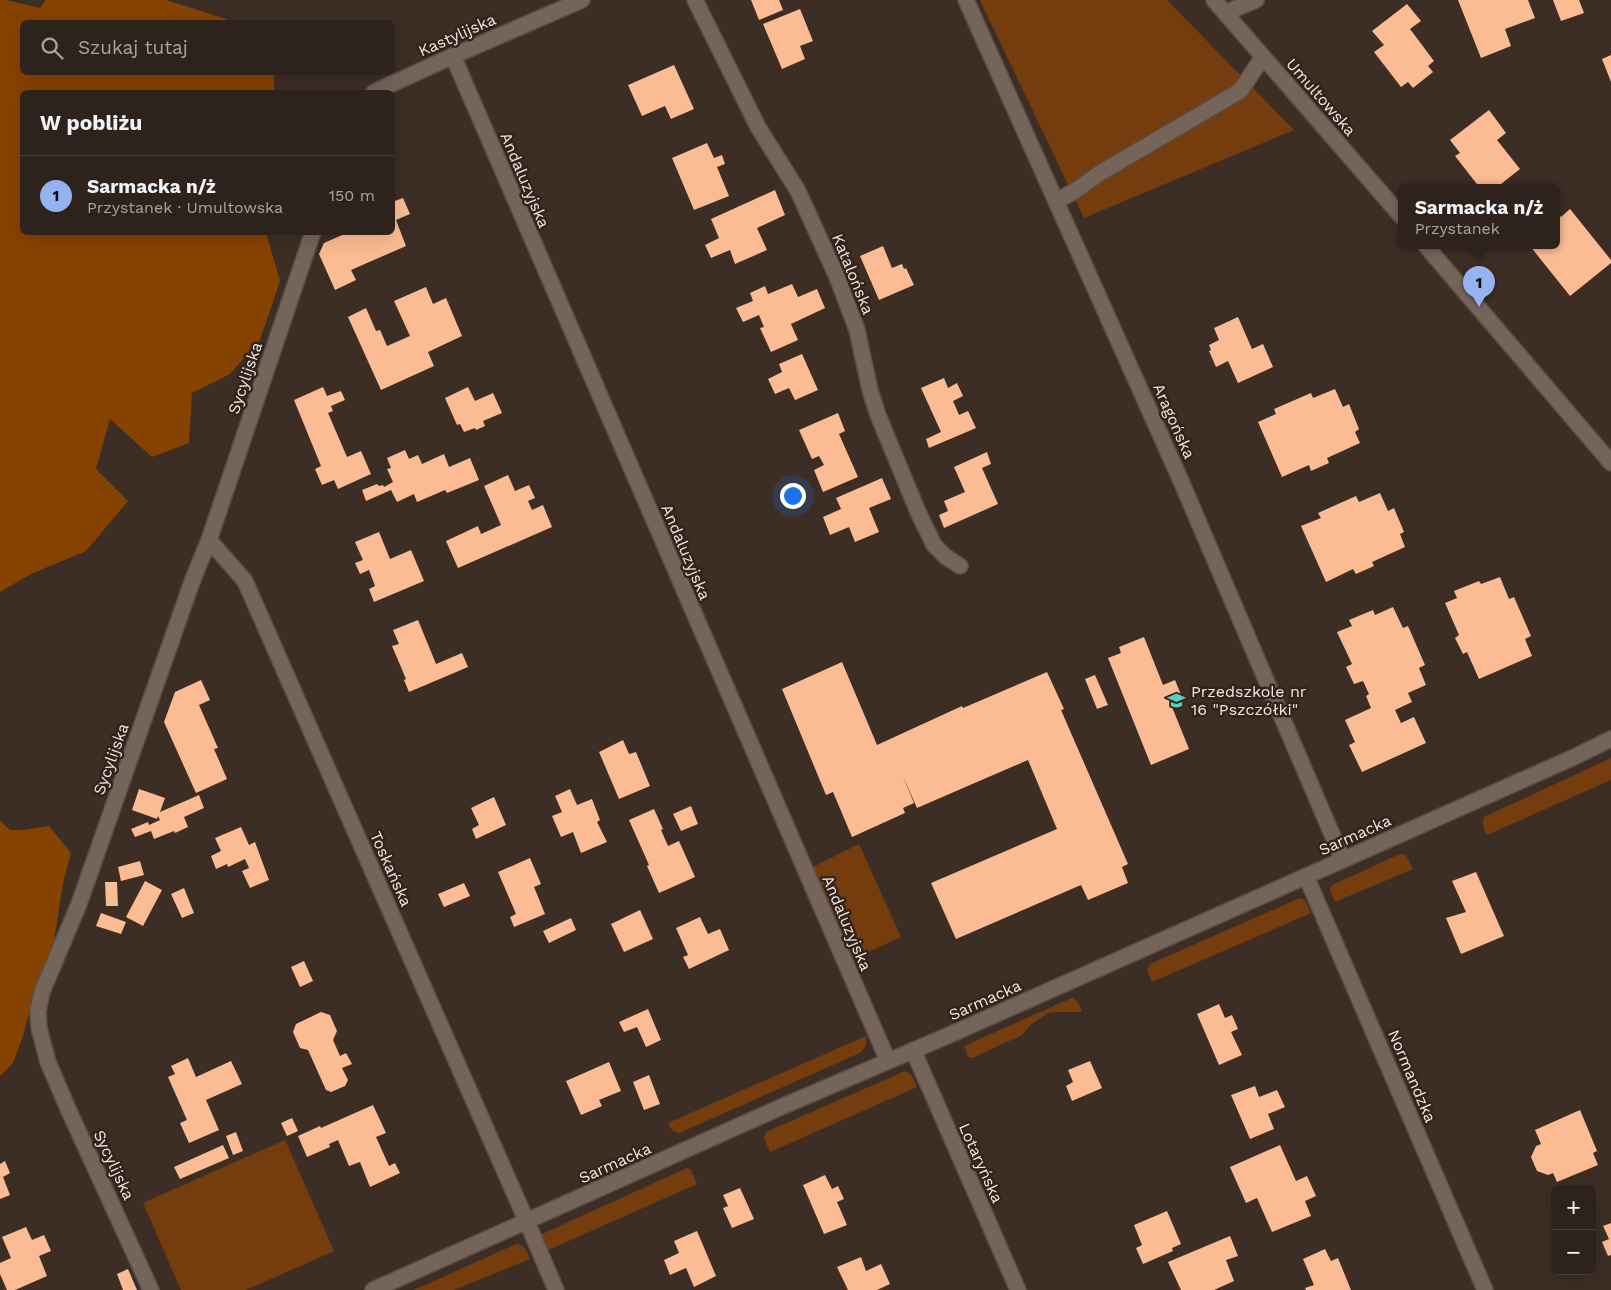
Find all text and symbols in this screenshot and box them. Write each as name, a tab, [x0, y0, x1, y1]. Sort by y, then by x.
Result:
street label: Kastylijska	[415, 10, 499, 60]
search box	[20, 20, 395, 75]
icon: search	[38, 34, 66, 62]
text: Szukaj tutaj	[78, 36, 188, 59]
street label: Umultowska	[1282, 54, 1360, 140]
text: W pobliżu	[40, 110, 142, 135]
street label: Andaluzyjska	[496, 129, 554, 231]
text: Sarmacka n/ż	[87, 175, 216, 198]
popup	[1398, 184, 1560, 249]
text: 1	[53, 186, 59, 205]
text: 150 m	[329, 186, 375, 205]
text: Sarmacka n/ż	[1415, 196, 1543, 219]
text: Przystanek · Umultowska	[87, 198, 283, 217]
text: Przystanek	[1415, 219, 1500, 238]
street label: Katalońska	[828, 231, 878, 317]
pin: 1	[1463, 266, 1495, 307]
street label: Sycylijska	[224, 340, 266, 416]
street label: Aragońska	[1149, 380, 1199, 462]
your location	[780, 483, 806, 509]
street label: Andaluzyjska	[657, 501, 715, 603]
place label: Przedszkole nr 16 "Pszczółki"	[1191, 682, 1307, 719]
school or university icon: Przedszkole nr 16 "Pszczółki"	[1167, 690, 1187, 710]
street label: Sycylijska	[89, 721, 133, 797]
street label: Sarmacka	[1316, 811, 1394, 859]
street label: Toskańska	[366, 828, 416, 910]
street label: Andaluzyjska	[818, 872, 876, 974]
street label: Sarmacka	[946, 976, 1024, 1024]
street label: Normandzka	[1384, 1027, 1440, 1125]
street label: Lotaryńska	[955, 1120, 1007, 1206]
street label: Sycylijska	[90, 1127, 138, 1203]
street label: Sarmacka	[576, 1139, 654, 1187]
map controls	[1551, 1185, 1596, 1275]
button: +	[1551, 1185, 1596, 1230]
button: −	[1551, 1230, 1596, 1275]

